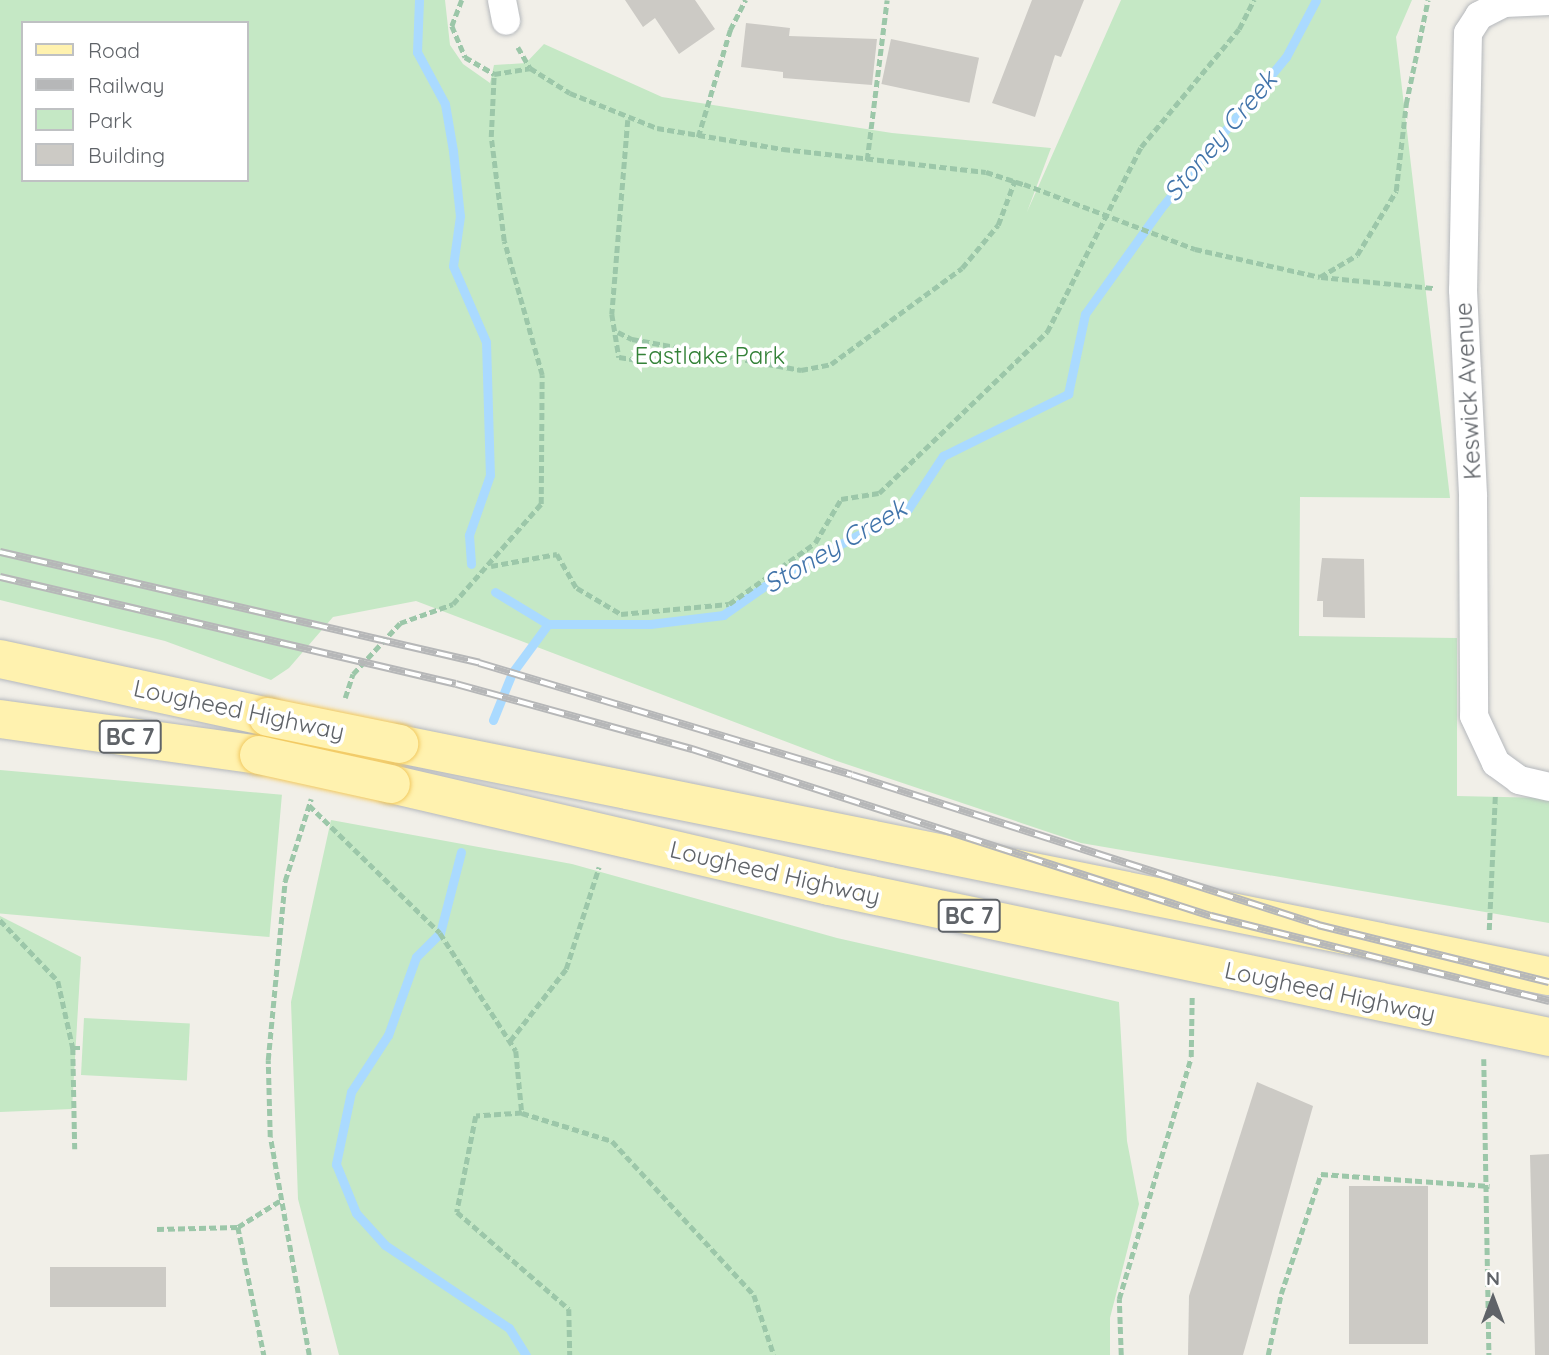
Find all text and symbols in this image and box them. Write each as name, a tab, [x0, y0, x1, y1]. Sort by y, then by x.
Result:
legend	[21, 21, 248, 182]
text: Road	[88, 37, 140, 63]
water label: Stoney Creek	[1157, 65, 1283, 207]
text: Railway	[88, 72, 164, 98]
text: Park	[88, 107, 132, 133]
text: Building	[88, 142, 165, 168]
street label: Keswick Avenue	[1449, 302, 1487, 480]
park label: Eastlake Park	[635, 342, 785, 370]
water label: Stoney Creek	[758, 492, 912, 600]
street label: Lougheed Highway	[131, 674, 347, 746]
road number: BC 7	[99, 718, 162, 757]
street label: Lougheed Highway	[667, 835, 883, 911]
road number: BC 7	[937, 897, 1000, 936]
street label: Lougheed Highway	[1222, 956, 1438, 1028]
north arrow	[1458, 1264, 1528, 1334]
text: N	[1486, 1266, 1500, 1290]

